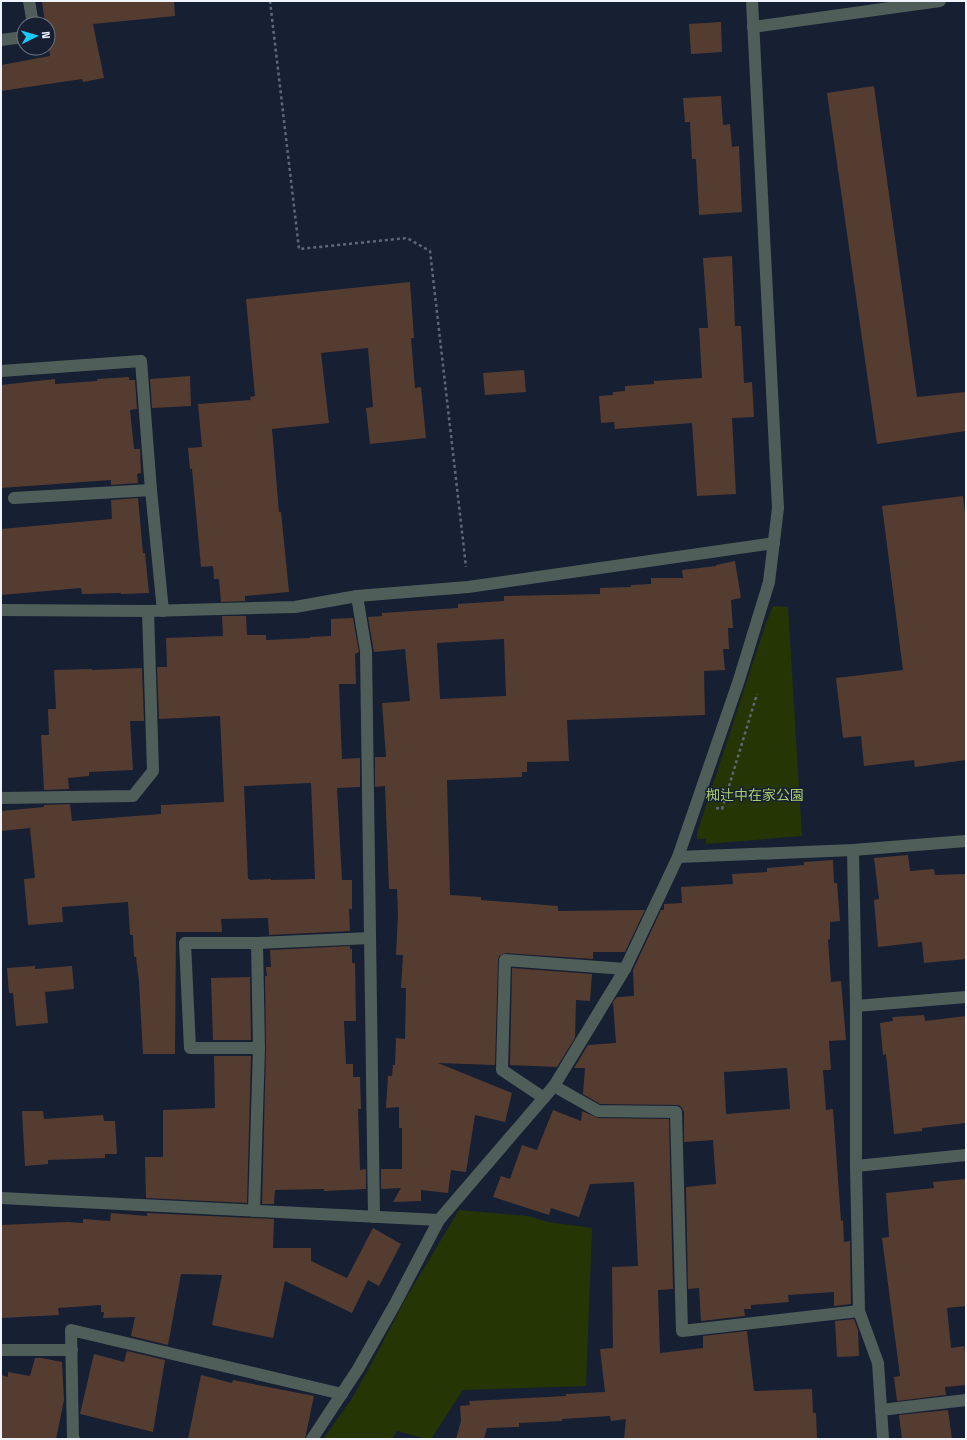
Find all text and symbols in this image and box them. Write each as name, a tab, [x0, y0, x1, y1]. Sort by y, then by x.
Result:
north arrow	[16, 16, 56, 56]
text: N	[39, 31, 53, 39]
park label: 椥辻中在家公園	[706, 786, 804, 804]

